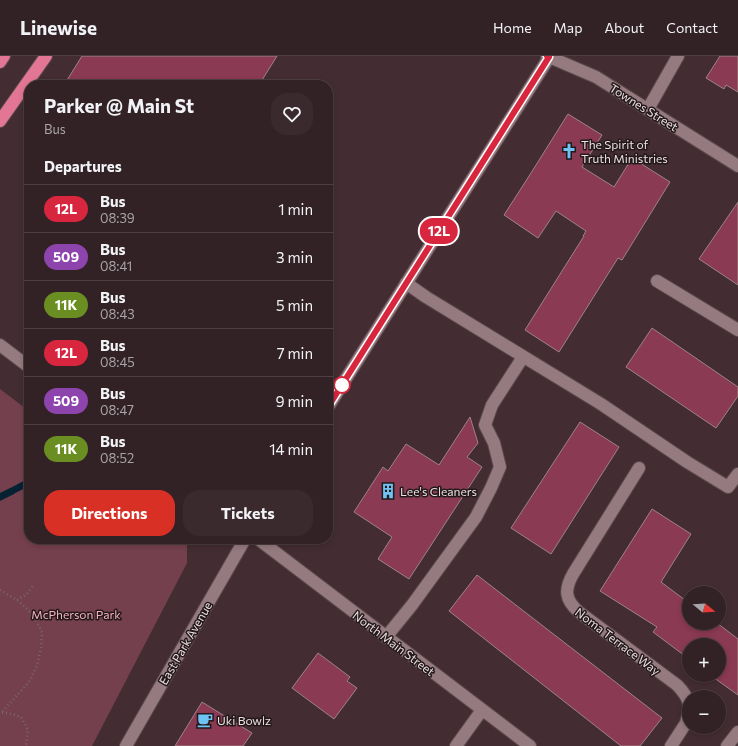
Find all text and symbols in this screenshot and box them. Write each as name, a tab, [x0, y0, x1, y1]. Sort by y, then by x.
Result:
text: Linewise	[20, 16, 97, 39]
text: Home	[493, 19, 532, 36]
text: Map	[554, 19, 582, 36]
text: About	[604, 19, 644, 36]
text: Contact	[666, 19, 718, 36]
street label: Townes Street	[607, 80, 681, 134]
button: heart	[271, 93, 313, 135]
text: Parker @ Main St	[44, 94, 194, 117]
text: Bus	[44, 121, 66, 137]
place label: The Spirit of Truth Ministries	[581, 137, 668, 165]
church icon: The Spirit of Truth Ministries	[560, 142, 578, 160]
text: Departures	[44, 157, 122, 175]
text: Bus	[100, 192, 125, 210]
text: 12L	[55, 200, 77, 217]
text: 1 min	[278, 200, 313, 218]
text: 08:39	[100, 210, 135, 226]
line badge: 12L	[416, 218, 462, 244]
text: 12L	[428, 222, 450, 239]
text: Bus	[100, 240, 125, 258]
text: 509	[53, 248, 79, 265]
text: 3 min	[276, 248, 313, 266]
text: 08:41	[100, 258, 132, 274]
text: Bus	[100, 288, 125, 306]
text: 11K	[55, 296, 77, 313]
text: 5 min	[276, 296, 313, 314]
text: 08:43	[100, 306, 135, 322]
text: Bus	[100, 336, 125, 354]
text: 12L	[55, 344, 77, 361]
text: 7 min	[277, 344, 313, 362]
text: 08:45	[100, 354, 135, 370]
unlabelled marker	[333, 376, 351, 394]
text: Bus	[100, 384, 125, 402]
text: 509	[53, 392, 79, 409]
text: 9 min	[275, 392, 313, 410]
text: 08:47	[100, 402, 134, 418]
text: Bus	[100, 432, 125, 450]
text: 11K	[55, 440, 77, 457]
text: 14 min	[269, 440, 313, 458]
text: 08:52	[100, 450, 134, 466]
building icon: Lee's Cleaners	[379, 482, 397, 500]
place label: Lee's Cleaners	[400, 484, 477, 498]
button: Directions	[44, 490, 175, 536]
button: Tickets	[183, 490, 313, 536]
north arrow	[682, 586, 726, 630]
map controls	[682, 586, 726, 734]
street label: East Park Avenue	[156, 599, 214, 687]
street label: Noma Terrace Way	[573, 605, 663, 677]
park label: McPherson Park	[31, 607, 121, 621]
street label: North Main Street	[350, 608, 438, 678]
button: +	[682, 638, 726, 682]
button: −	[682, 690, 726, 734]
cafe icon: Uki Bowlz	[196, 711, 214, 729]
place label: Uki Bowlz	[217, 713, 271, 727]

